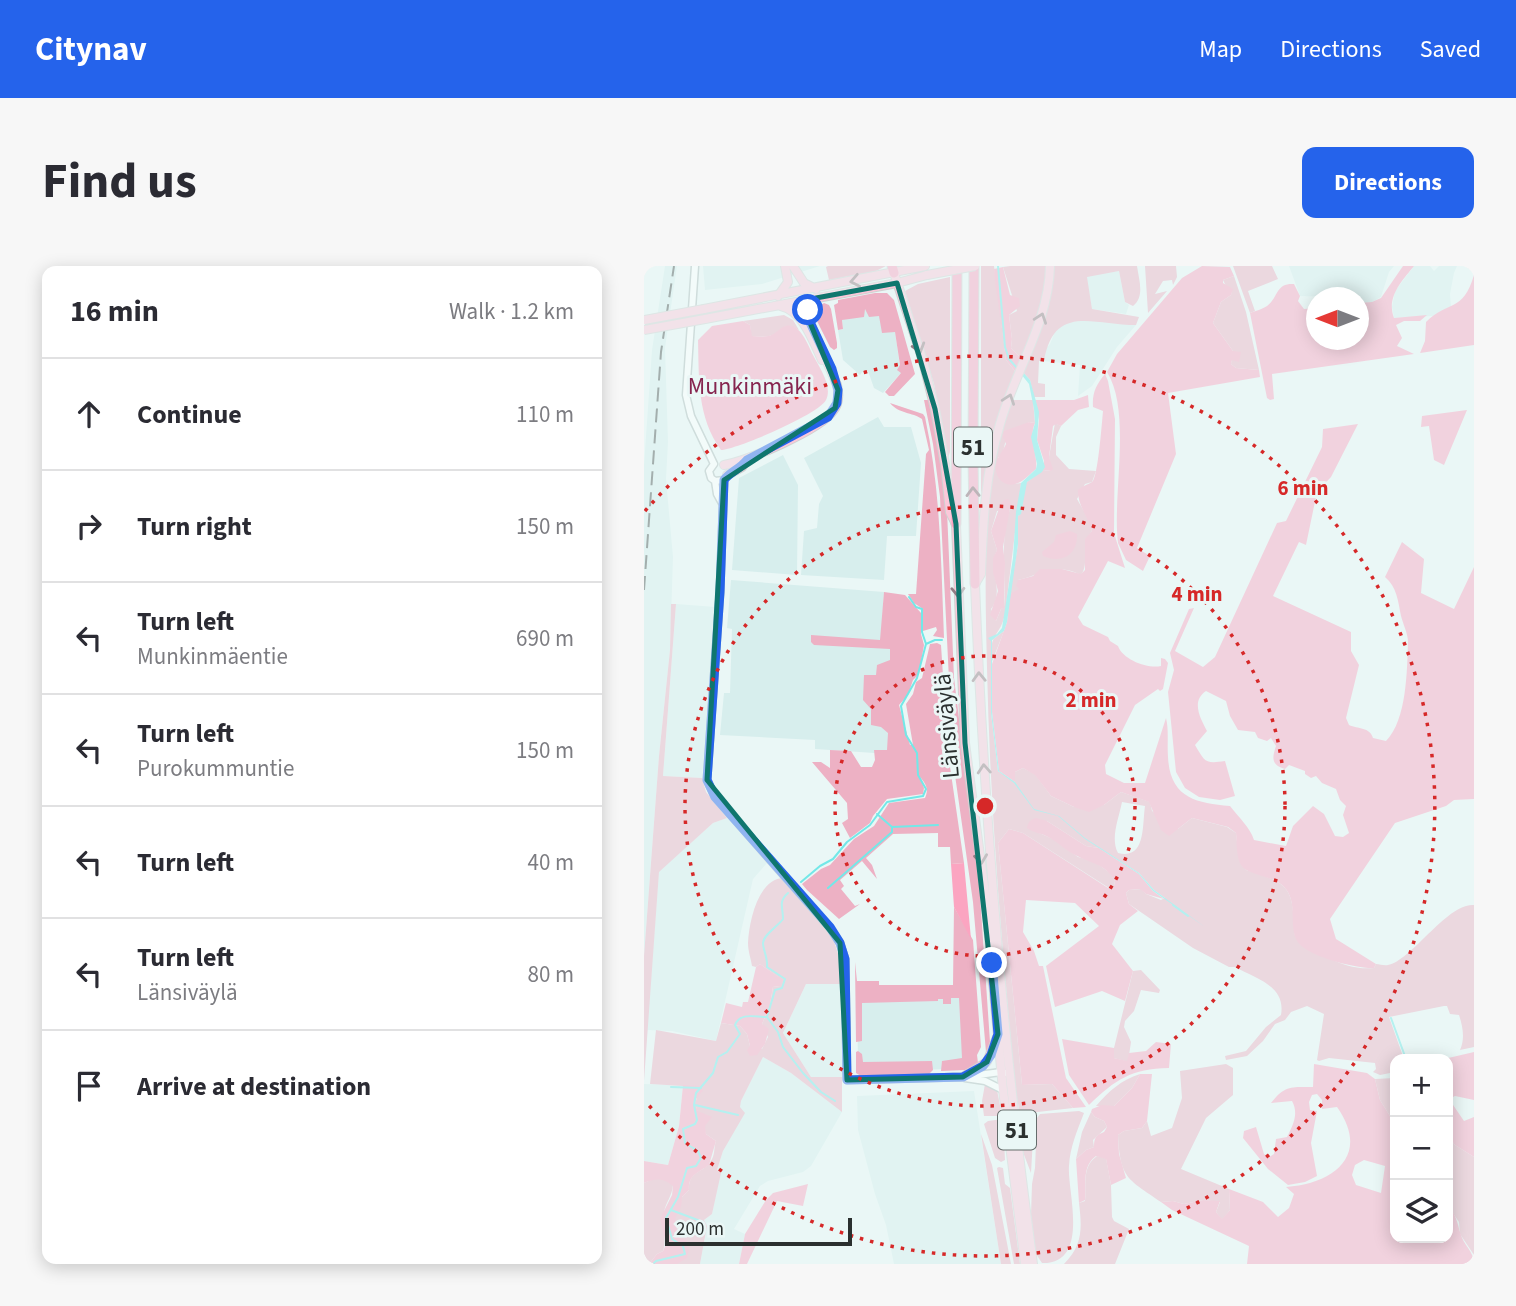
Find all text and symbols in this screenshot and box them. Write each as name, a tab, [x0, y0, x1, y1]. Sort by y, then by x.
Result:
text: Citynav	[35, 26, 147, 73]
text: Map	[1199, 32, 1242, 67]
text: Directions	[1280, 32, 1382, 67]
text: Saved	[1420, 32, 1481, 67]
text: Find us	[42, 147, 197, 217]
button: Directions	[1302, 147, 1474, 218]
one-way arrow	[849, 272, 861, 287]
north arrow	[1306, 287, 1369, 350]
text: 16 min	[70, 290, 159, 333]
route start	[792, 294, 823, 325]
text: Walk · 1.2 km	[449, 295, 574, 328]
one-way arrow	[1032, 313, 1046, 325]
one-way arrow	[911, 341, 925, 353]
park label: Munkinmäki	[688, 369, 812, 404]
one-way arrow	[1001, 393, 1015, 405]
icon: ahead	[70, 395, 108, 433]
text: Continue	[137, 396, 242, 433]
text: 110 m	[516, 398, 574, 431]
road number: 51	[954, 428, 992, 466]
text: 6 min	[1277, 473, 1329, 503]
one-way arrow	[966, 486, 981, 497]
icon: right	[70, 507, 108, 545]
text: Turn right	[137, 508, 252, 545]
text: 150 m	[516, 510, 574, 543]
text: 4 min	[1171, 579, 1223, 609]
one-way arrow	[951, 587, 966, 598]
text: Turn left	[137, 603, 234, 640]
icon: left	[70, 619, 108, 657]
text: 690 m	[516, 622, 574, 655]
text: Munkinmäentie	[137, 640, 288, 673]
street label: Länsiväylä	[925, 672, 969, 780]
one-way arrow	[971, 672, 986, 683]
text: 2 min	[1065, 685, 1117, 715]
text: Turn left	[137, 715, 234, 752]
icon: left	[70, 731, 108, 769]
text: 150 m	[516, 734, 574, 767]
text: Purokummuntie	[137, 752, 294, 785]
one-way arrow	[977, 763, 992, 774]
centre of rings	[973, 794, 997, 818]
icon: left	[70, 843, 108, 881]
text: Turn left	[137, 844, 234, 881]
text: 40 m	[527, 846, 574, 879]
one-way arrow	[973, 853, 988, 865]
text: Turn left	[137, 939, 234, 976]
route end	[976, 947, 1007, 978]
icon: left	[70, 955, 108, 993]
text: 80 m	[527, 958, 574, 991]
text: Länsiväylä	[137, 976, 238, 1009]
map controls	[1390, 1054, 1453, 1243]
button: +	[1390, 1054, 1453, 1117]
icon: arrive	[70, 1067, 108, 1105]
text: Arrive at destination	[137, 1068, 371, 1105]
road number: 51	[998, 1110, 1036, 1150]
button: −	[1390, 1117, 1453, 1180]
button: layers	[1390, 1180, 1453, 1243]
scale bar	[665, 1215, 852, 1247]
text: 200 m	[676, 1216, 724, 1243]

